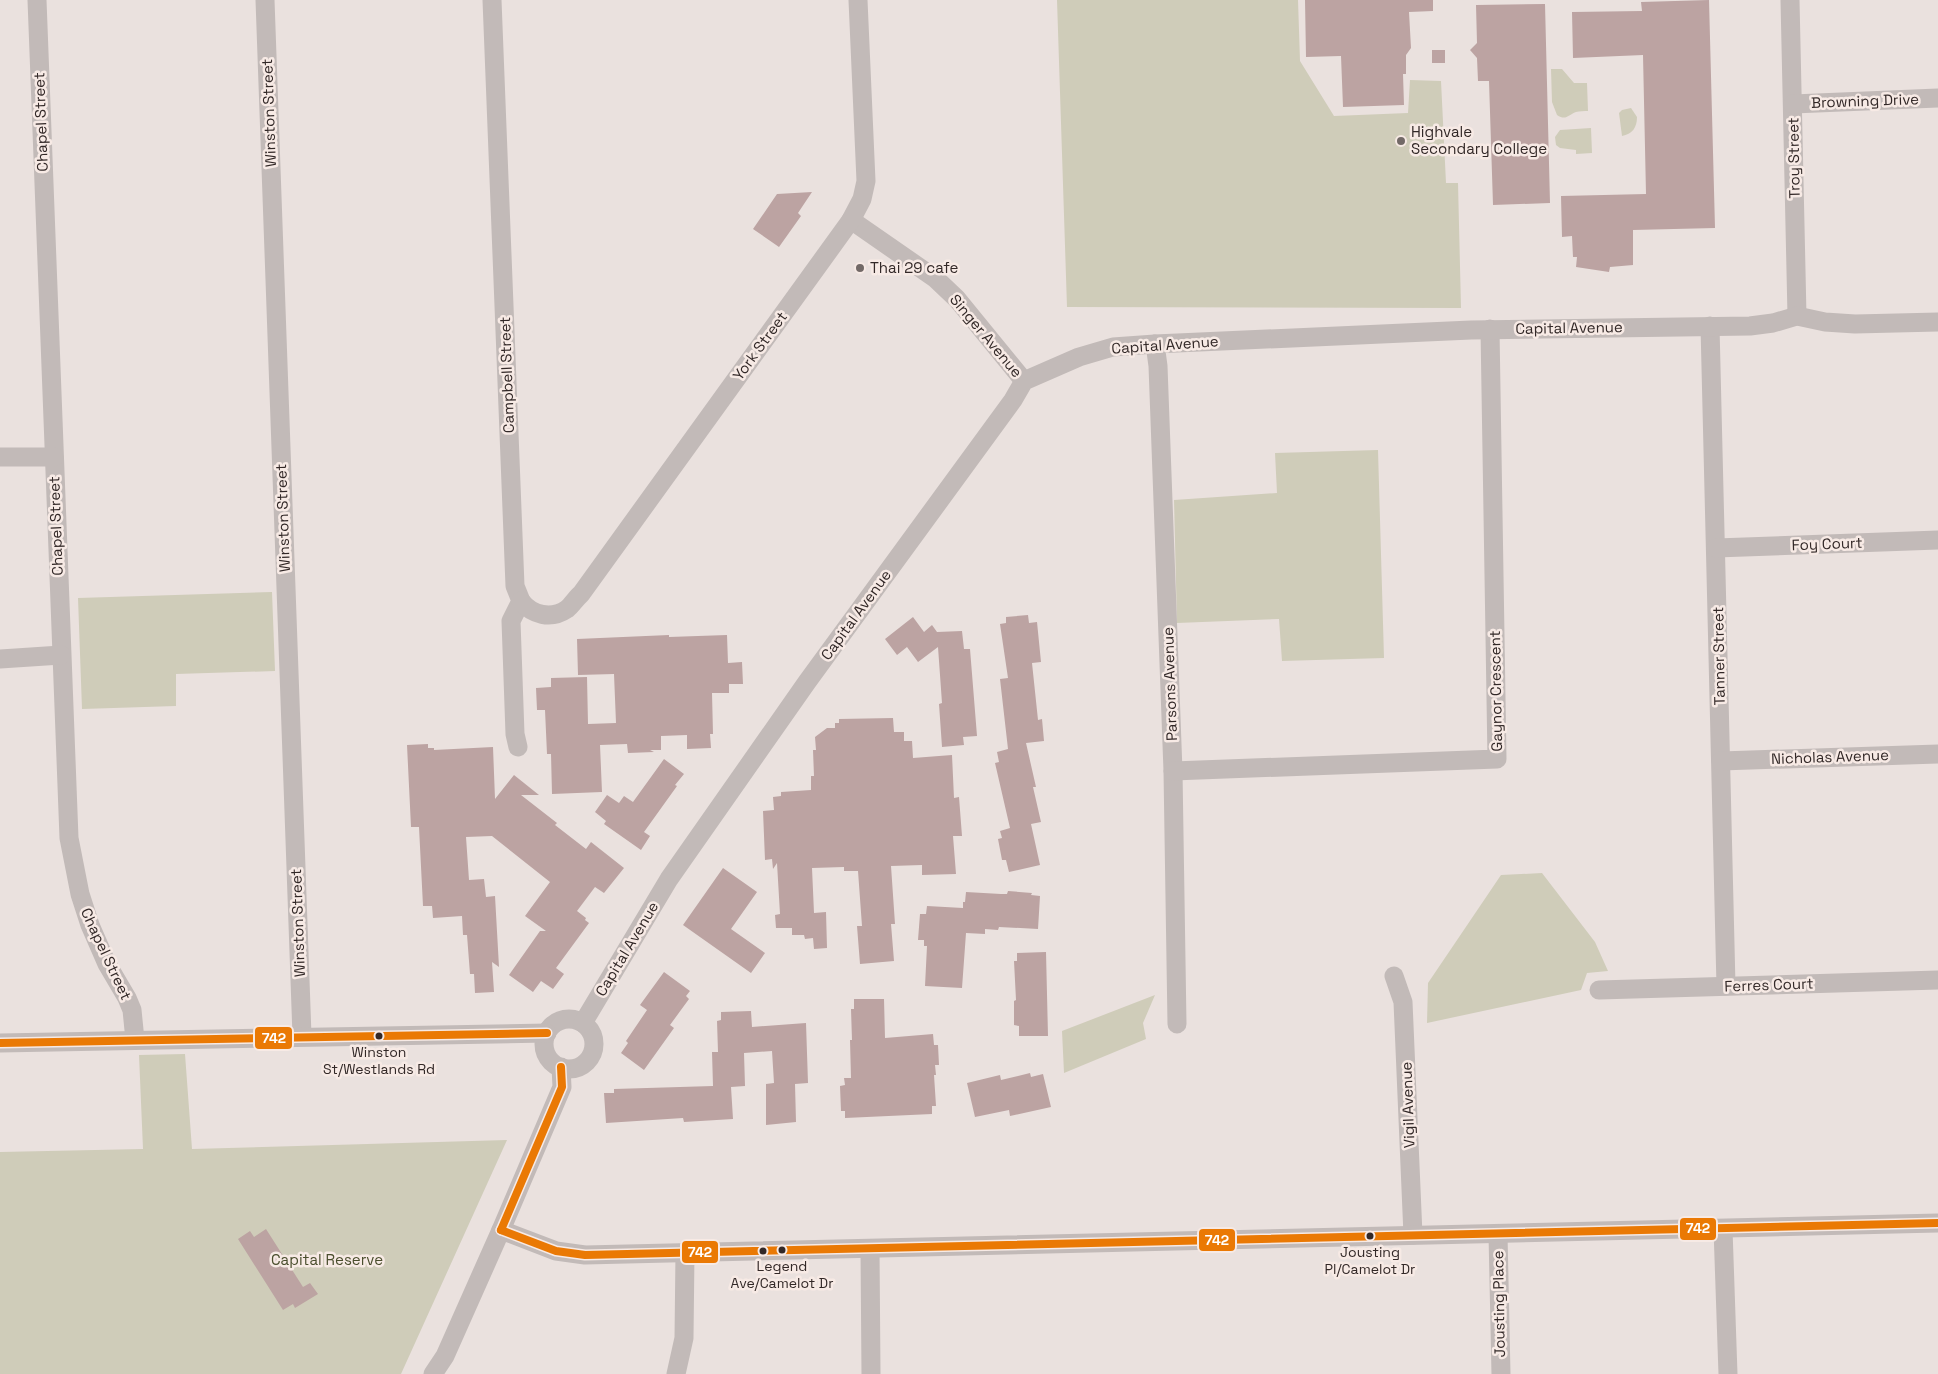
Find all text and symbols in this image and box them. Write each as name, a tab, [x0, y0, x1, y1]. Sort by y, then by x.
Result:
street label: Winston Street	[257, 58, 280, 168]
street label: Chapel Street	[29, 72, 52, 172]
street label: Browning Drive	[1811, 89, 1919, 112]
street label: Troy Street	[1783, 117, 1804, 199]
place label: Highvale Secondary College	[1411, 122, 1547, 158]
marker: Highvale Secondary College	[1395, 135, 1407, 147]
place label: Thai 29 cafe	[870, 258, 959, 277]
marker: Thai 29 cafe	[854, 262, 866, 274]
street label: Singer Avenue	[946, 290, 1027, 381]
street label: York Street	[728, 307, 791, 384]
street label: Campbell Street	[495, 316, 518, 434]
street label: Capital Avenue	[1515, 317, 1623, 338]
street label: Capital Avenue	[1111, 331, 1219, 358]
street label: Winston Street	[271, 463, 294, 573]
street label: Chapel Street	[44, 476, 67, 576]
street label: Foy Court	[1791, 533, 1863, 554]
street label: Capital Avenue	[816, 566, 895, 664]
street label: Tanner Street	[1708, 606, 1729, 706]
street label: Parsons Avenue	[1158, 627, 1181, 741]
street label: Gaynor Crescent	[1485, 630, 1506, 752]
street label: Nicholas Avenue	[1771, 745, 1889, 768]
street label: Winston Street	[286, 868, 309, 978]
street label: Capital Avenue	[591, 898, 662, 1000]
street label: Chapel Street	[77, 905, 136, 1003]
street label: Ferres Court	[1724, 973, 1814, 996]
line badge: 742	[254, 1026, 293, 1050]
text: 742	[262, 1029, 286, 1047]
marker: Winston St/Westlands Rd	[374, 1031, 384, 1041]
place label: Winston St/Westlands Rd	[323, 1043, 435, 1078]
street label: Vigil Avenue	[1396, 1061, 1419, 1149]
line badge: 742	[1679, 1217, 1717, 1241]
text: 742	[1686, 1219, 1710, 1237]
line badge: 742	[1198, 1228, 1236, 1252]
text: 742	[1205, 1231, 1229, 1249]
marker: Jousting Pl/Camelot Dr	[1365, 1231, 1375, 1241]
line badge: 742	[681, 1240, 719, 1264]
text: 742	[688, 1243, 712, 1261]
place label: Jousting Pl/Camelot Dr	[1325, 1243, 1415, 1278]
marker: Legend Ave/Camelot Dr	[777, 1245, 787, 1255]
unlabelled marker	[758, 1246, 768, 1256]
park label: Capital Reserve	[271, 1250, 383, 1269]
street label: Jousting Place	[1488, 1250, 1509, 1358]
place label: Legend Ave/Camelot Dr	[731, 1257, 833, 1292]

